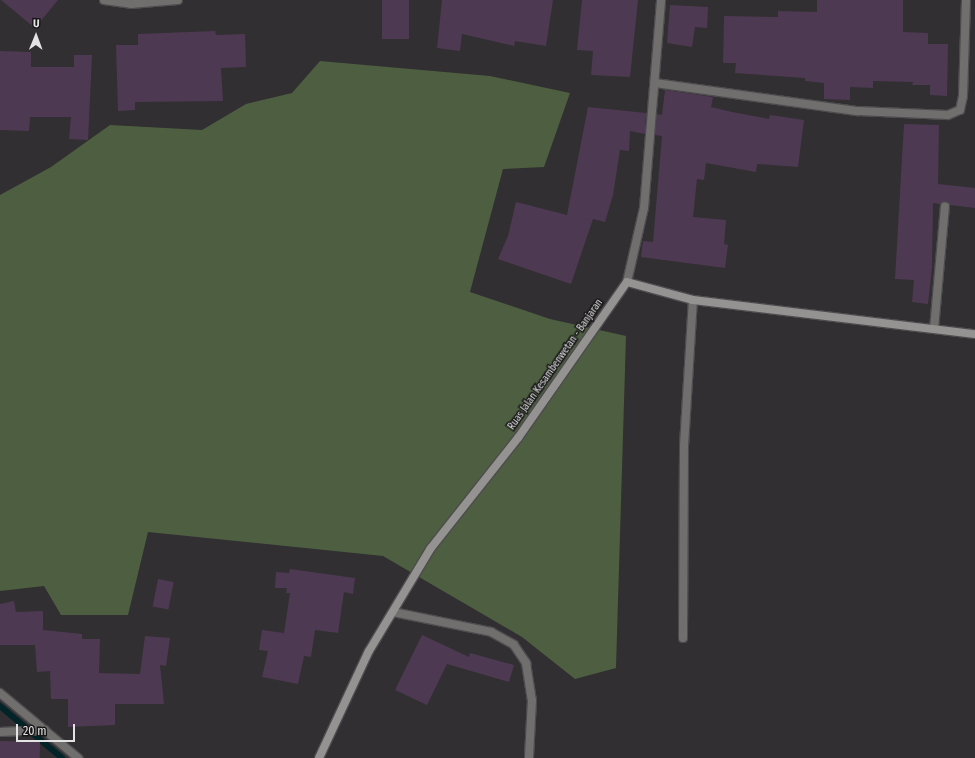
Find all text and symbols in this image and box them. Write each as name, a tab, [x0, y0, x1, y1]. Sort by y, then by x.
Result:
north arrow	[16, 16, 56, 56]
text: U	[33, 17, 40, 30]
street label: Ruas Jalan Kesambenwetan - Banjaran	[506, 297, 606, 433]
scale bar	[18, 716, 77, 742]
text: 20 m	[23, 724, 47, 738]

